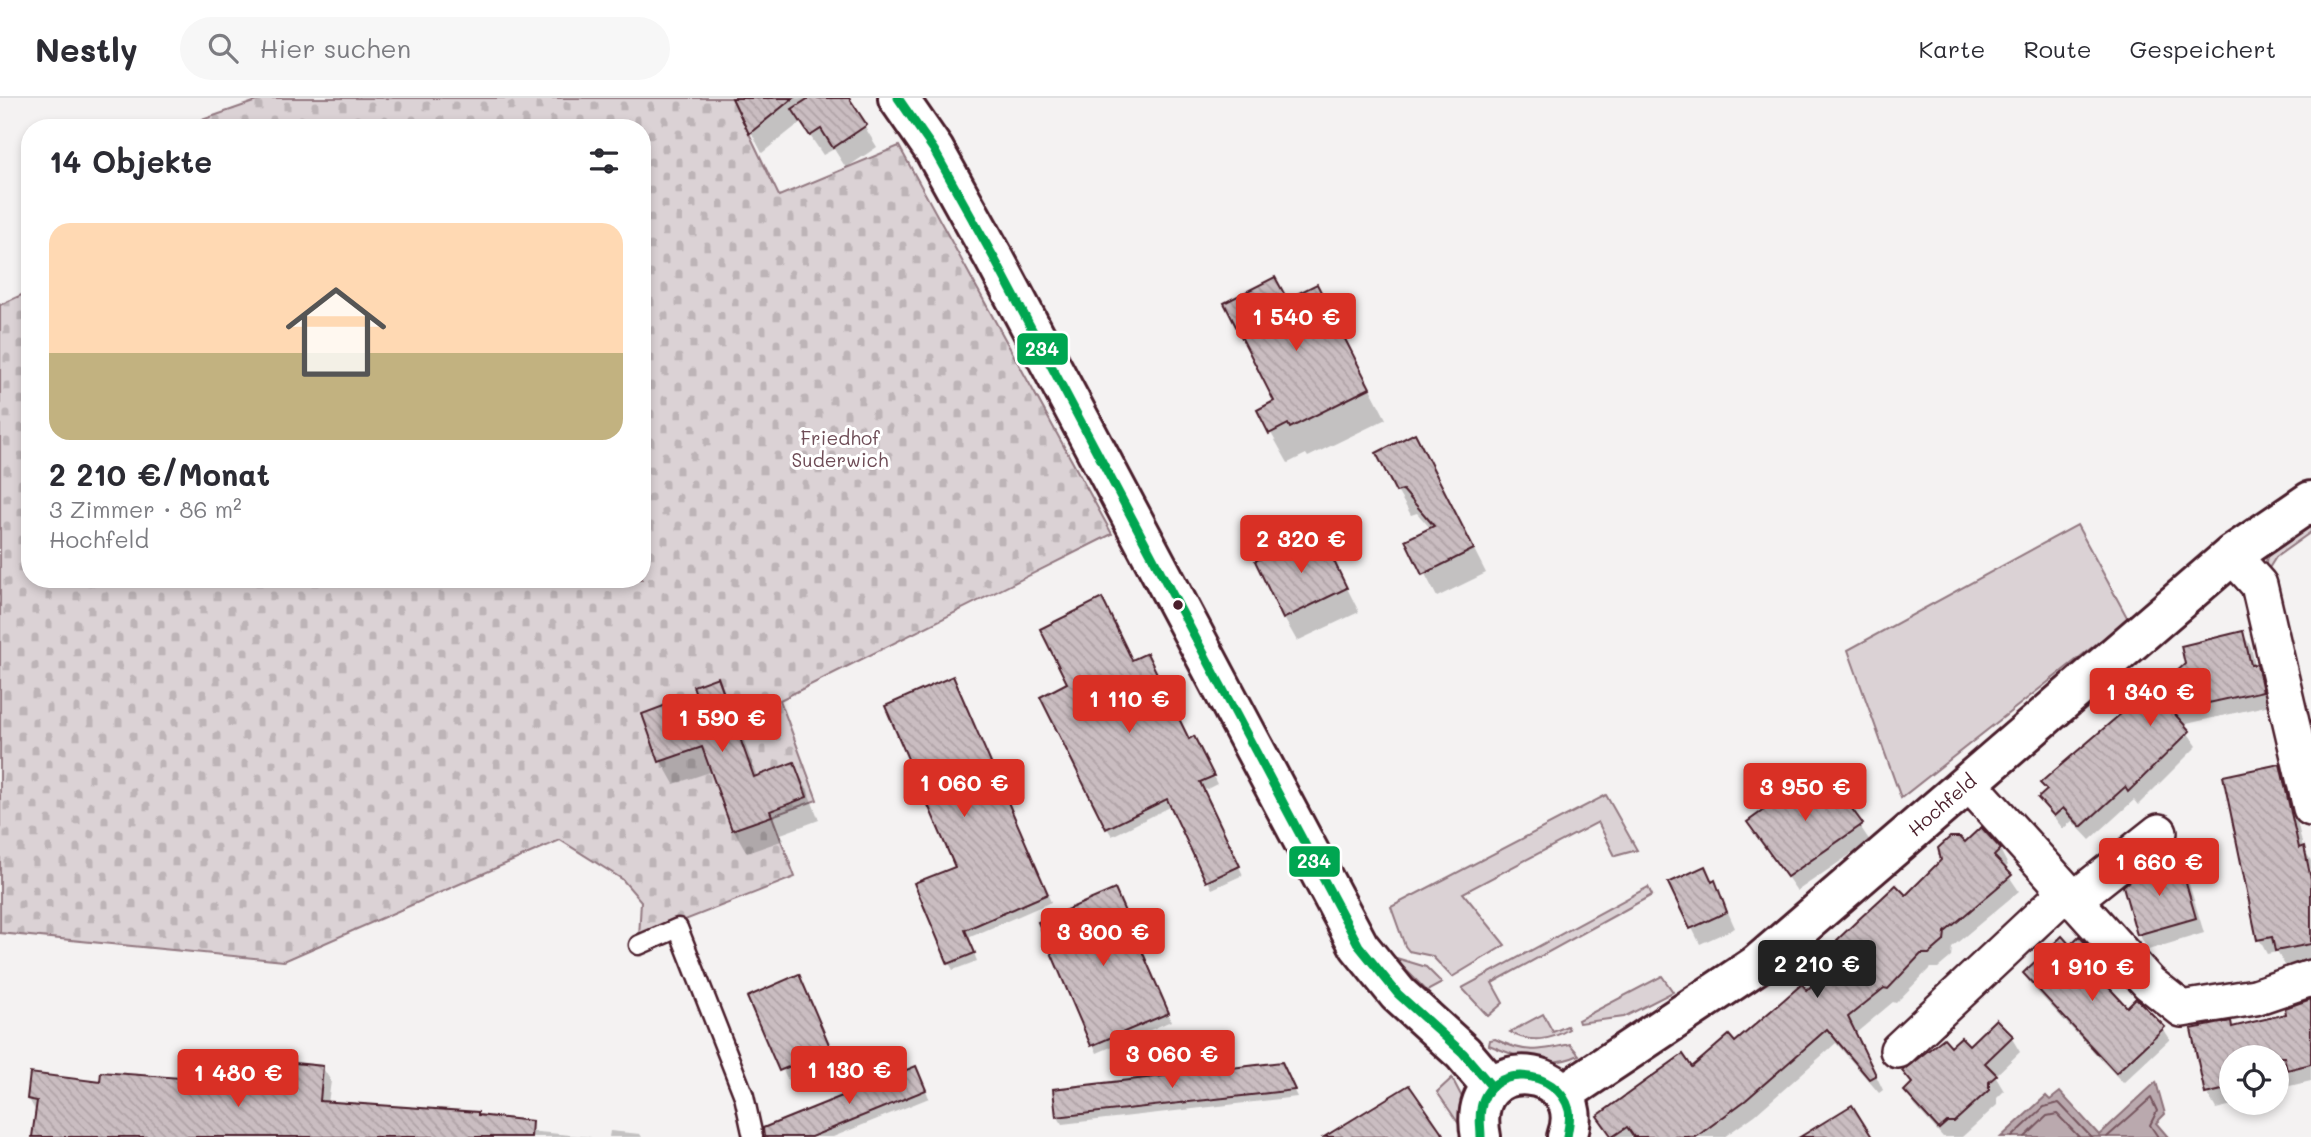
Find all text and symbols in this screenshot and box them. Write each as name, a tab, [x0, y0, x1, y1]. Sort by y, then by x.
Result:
search box	[180, 17, 670, 80]
text: Nestly	[35, 27, 138, 70]
icon: search	[204, 29, 242, 67]
text: Hier suchen	[260, 31, 411, 65]
text: Karte	[1918, 33, 1985, 64]
text: Route	[2023, 33, 2092, 64]
text: Gespeichert	[2130, 33, 2276, 64]
text: 14 Objekte	[49, 141, 212, 181]
icon: filters	[585, 142, 623, 180]
icon: home	[273, 269, 399, 395]
pin: 1 540 €	[1231, 294, 1361, 353]
text: 1 540 €	[1252, 301, 1340, 331]
line badge: 234	[1016, 332, 1069, 366]
text: 234	[1025, 336, 1059, 361]
park label: Friedhof Suderwich	[792, 425, 888, 472]
text: 2 210 €/Monat	[49, 454, 270, 494]
text: 3 Zimmer · 86 m²	[49, 494, 242, 524]
pin: 2 320 €	[1236, 516, 1366, 575]
text: 2 320 €	[1256, 523, 1346, 553]
text: Hochfeld	[49, 524, 149, 554]
unlabelled marker	[1171, 598, 1185, 612]
pin: 1 340 €	[2085, 668, 2215, 728]
pin: 1 110 €	[1064, 676, 1194, 735]
text: 1 340 €	[2106, 676, 2194, 706]
text: 1 110 €	[1089, 683, 1169, 713]
pin: 1 590 €	[657, 694, 787, 754]
text: 1 590 €	[678, 702, 766, 732]
pin: 1 060 €	[899, 760, 1029, 819]
pin: 3 950 €	[1740, 764, 1870, 823]
text: 1 060 €	[920, 767, 1008, 797]
street label: Hochfeld	[1902, 768, 1981, 841]
text: 3 950 €	[1759, 771, 1851, 801]
pin: 1 660 €	[2094, 838, 2224, 898]
line badge: 234	[1288, 845, 1341, 878]
text: 1 660 €	[2115, 846, 2203, 876]
text: 234	[1297, 848, 1331, 873]
pin: 3 300 €	[1038, 908, 1168, 968]
text: 3 300 €	[1057, 916, 1149, 946]
pin: 2 210 €	[1752, 940, 1882, 1000]
pin: 1 910 €	[2027, 944, 2157, 1003]
text: 2 210 €	[1774, 948, 1860, 978]
text: 1 910 €	[2050, 951, 2134, 981]
pin: 3 060 €	[1107, 1030, 1237, 1090]
text: 3 060 €	[1126, 1038, 1218, 1068]
map controls	[2219, 1045, 2289, 1115]
button: locate	[2219, 1045, 2289, 1115]
pin: 1 130 €	[784, 1046, 914, 1106]
pin: 1 480 €	[173, 1049, 303, 1109]
text: 1 130 €	[807, 1054, 891, 1084]
text: 1 480 €	[193, 1057, 283, 1087]

